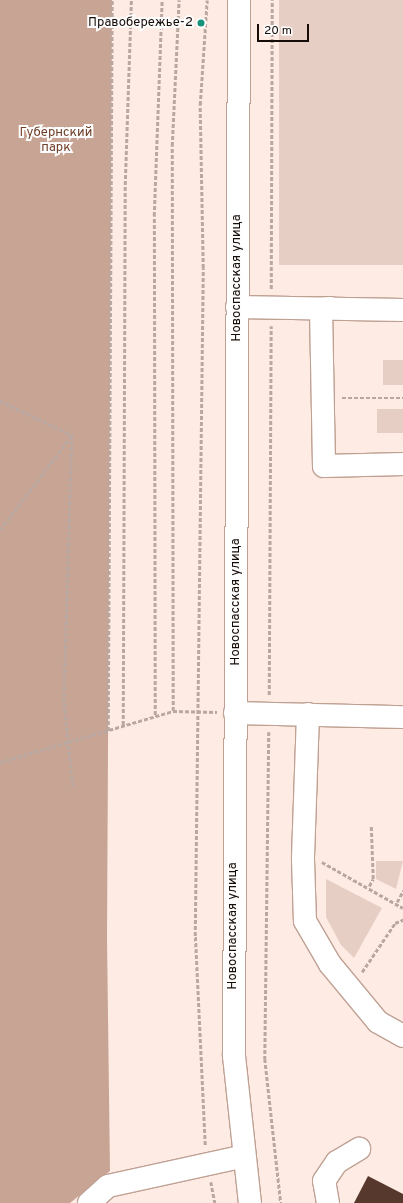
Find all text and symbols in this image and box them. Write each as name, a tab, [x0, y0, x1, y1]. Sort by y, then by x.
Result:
place label: Правобережье-2	[88, 15, 193, 31]
scale bar	[259, 16, 311, 42]
marker: Правобережье-2	[196, 18, 206, 28]
text: 20 m	[264, 23, 292, 39]
park label: Губернский парк	[20, 126, 92, 157]
street label: Новоспасская улица	[229, 214, 245, 342]
street label: Новоспасская улица	[228, 538, 244, 666]
street label: Новоспасская улица	[225, 862, 241, 990]

